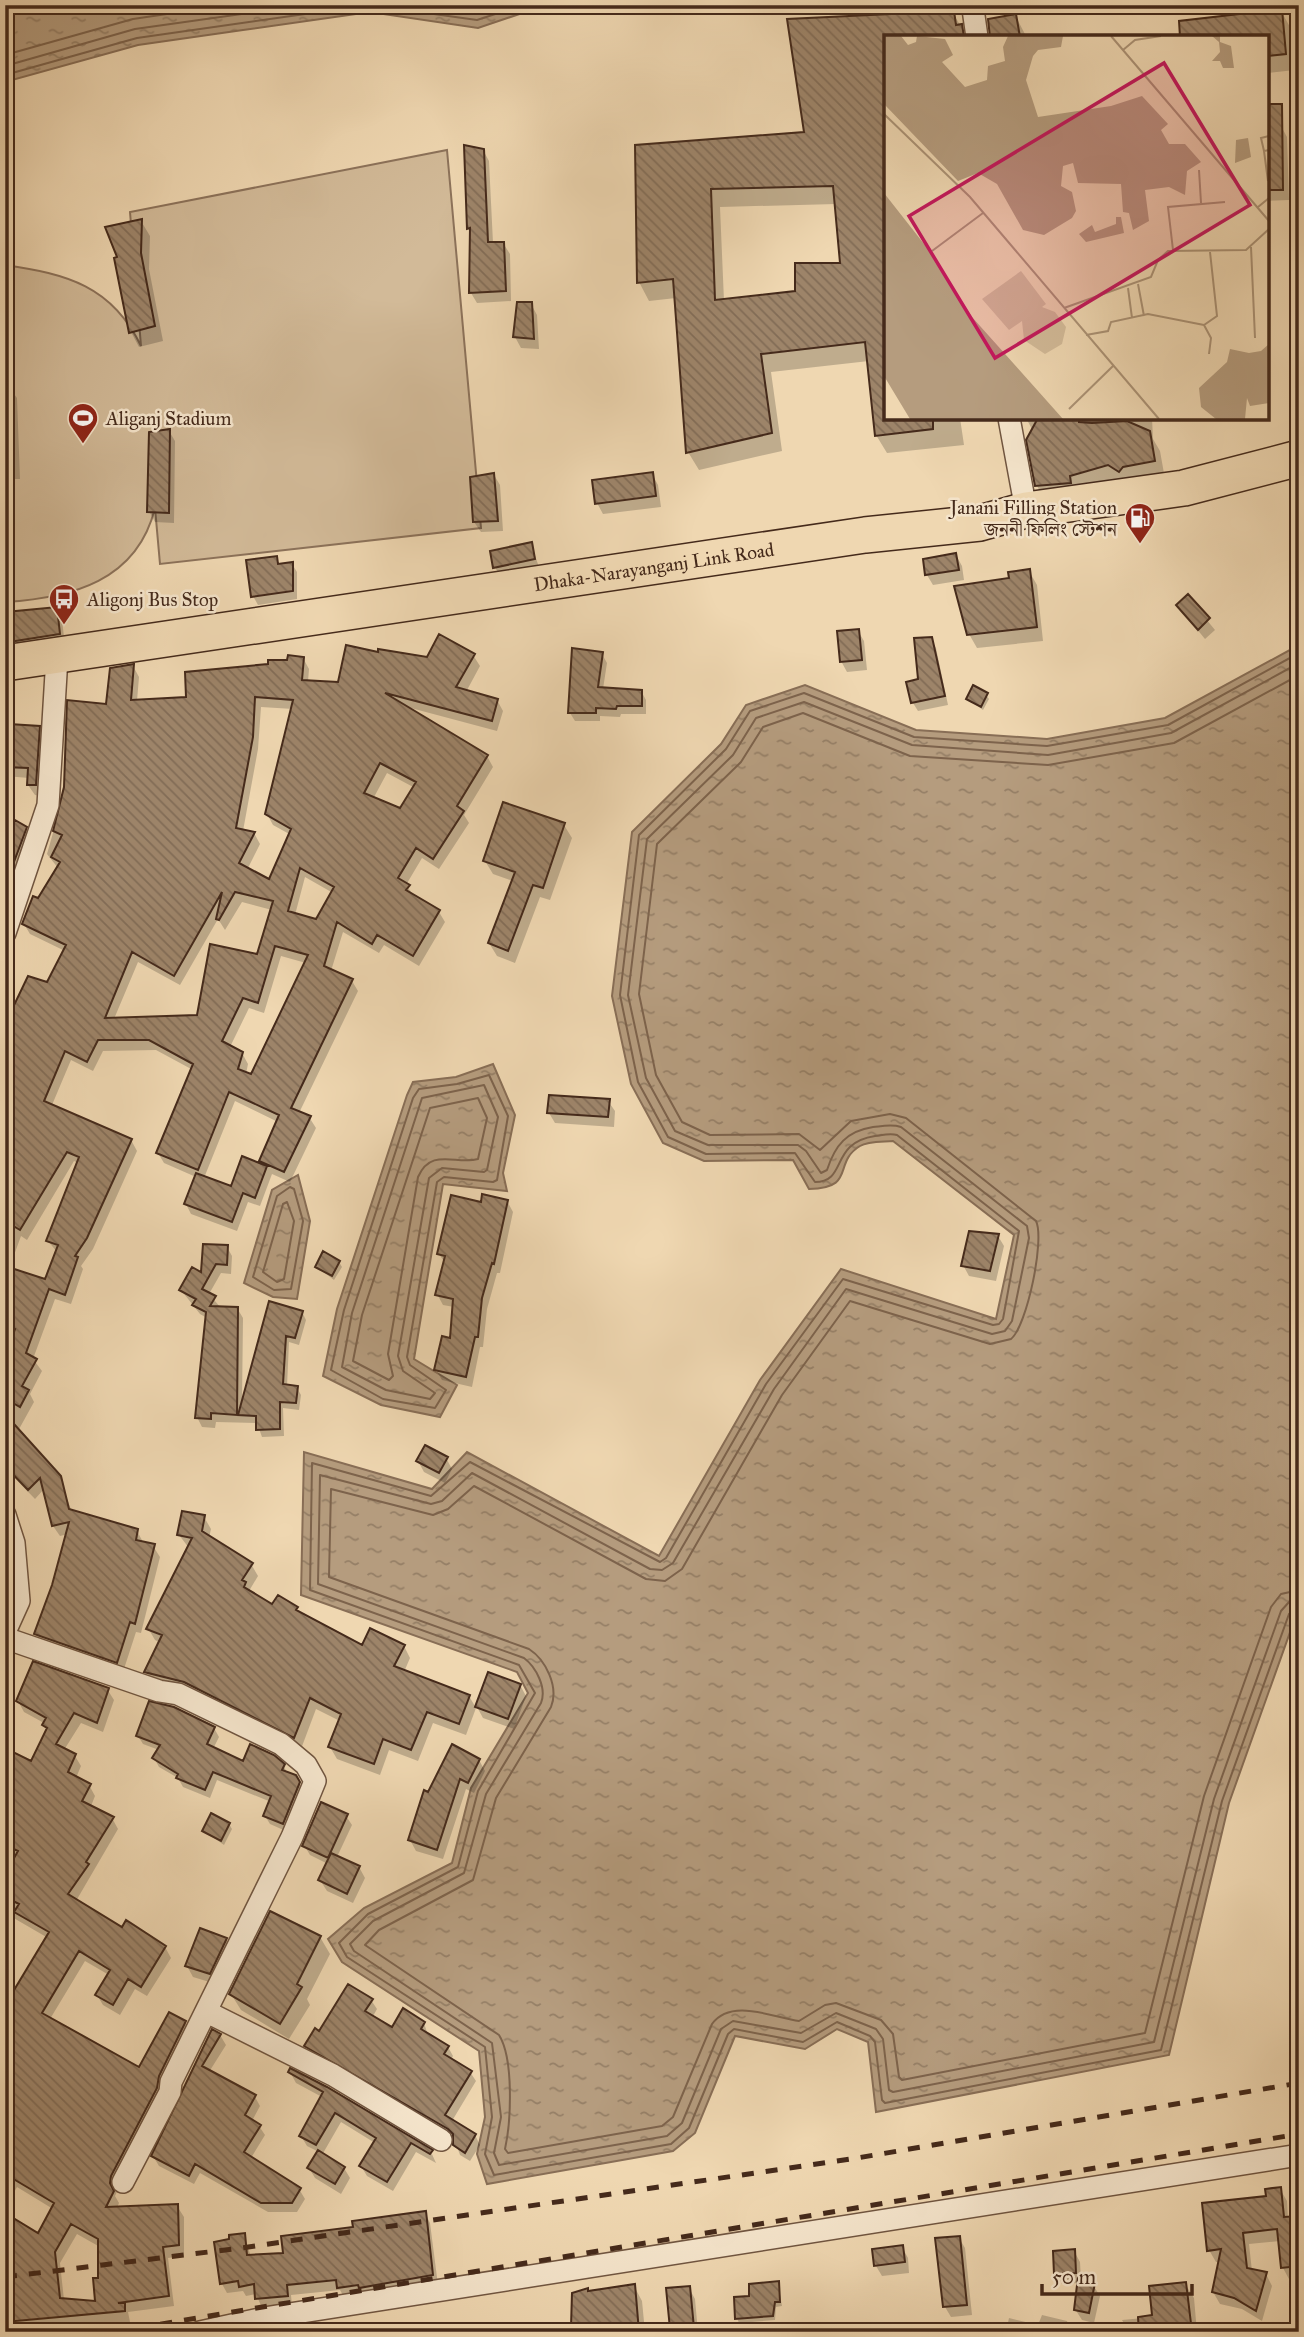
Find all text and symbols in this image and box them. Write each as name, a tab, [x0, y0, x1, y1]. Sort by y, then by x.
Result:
inset map	[884, 35, 1269, 420]
sports icon: Aliganj Stadium	[66, 401, 100, 445]
place label: Aliganj Stadium	[105, 407, 231, 431]
place label: Janani Filling Station জননী ফিলিং স্টেশন	[948, 496, 1118, 541]
fuel station icon: Janani Filling Station জননী ফিলিং স্টেশন	[1123, 501, 1157, 545]
street label: Dhaka-Narayanganj Link Road	[532, 537, 776, 596]
bus stop icon: Aligonj Bus Stop	[47, 582, 81, 626]
place label: Aligonj Bus Stop	[86, 588, 218, 612]
scale bar	[1042, 2253, 1192, 2297]
text: 50 m	[1052, 2264, 1097, 2290]

